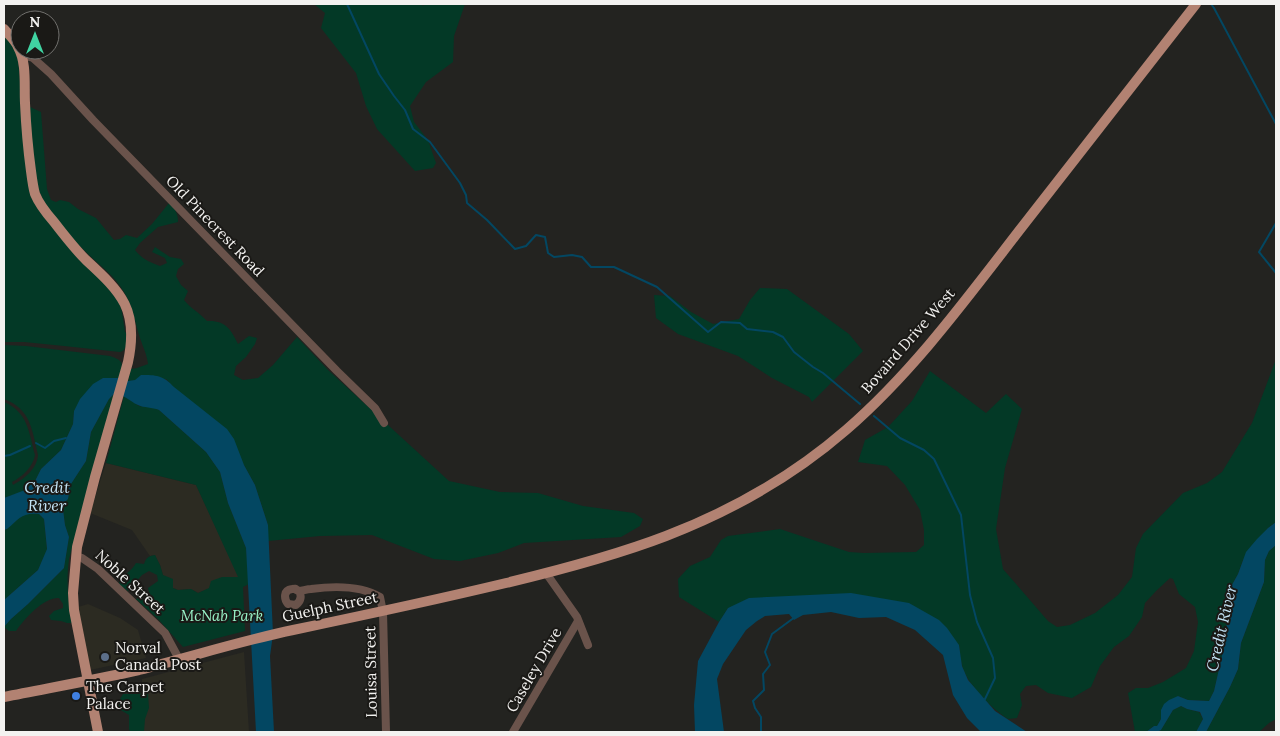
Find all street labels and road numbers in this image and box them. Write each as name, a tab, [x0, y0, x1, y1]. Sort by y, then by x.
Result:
street label: Old Pinecrest Road	[162, 171, 269, 280]
street label: Bovaird Drive West	[857, 284, 959, 397]
street label: Noble Street	[91, 545, 169, 618]
street label: Guelph Street	[280, 587, 379, 626]
street label: Caseley Drive	[502, 624, 566, 716]
street label: Louisa Street	[360, 626, 381, 718]

